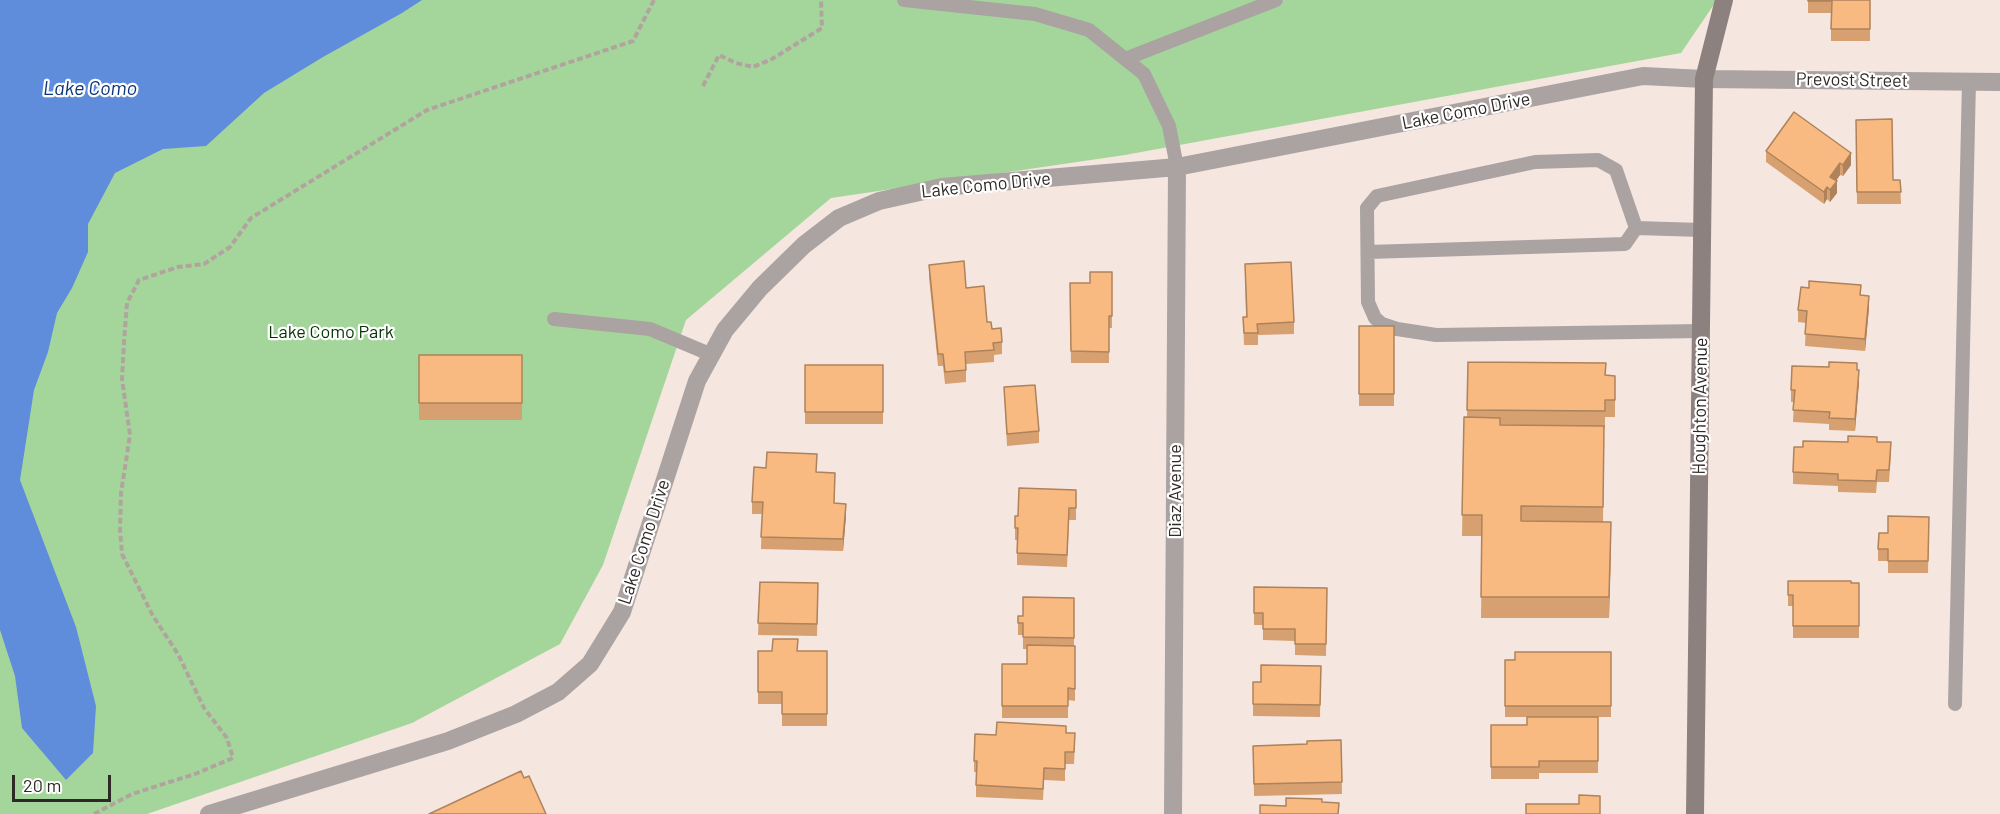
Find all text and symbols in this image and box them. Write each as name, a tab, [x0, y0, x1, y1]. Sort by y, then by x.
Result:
street label: Prevost Street	[1796, 68, 1908, 92]
water label: Lake Como	[43, 76, 137, 100]
street label: Lake Como Drive	[1400, 88, 1532, 134]
street label: Lake Como Drive	[920, 167, 1052, 203]
park label: Lake Como Park	[268, 321, 394, 343]
street label: Houghton Avenue	[1688, 337, 1712, 475]
street label: Diaz Avenue	[1164, 444, 1186, 538]
street label: Lake Como Drive	[614, 477, 674, 607]
scale bar	[15, 763, 114, 801]
text: 20 m	[23, 774, 61, 796]

